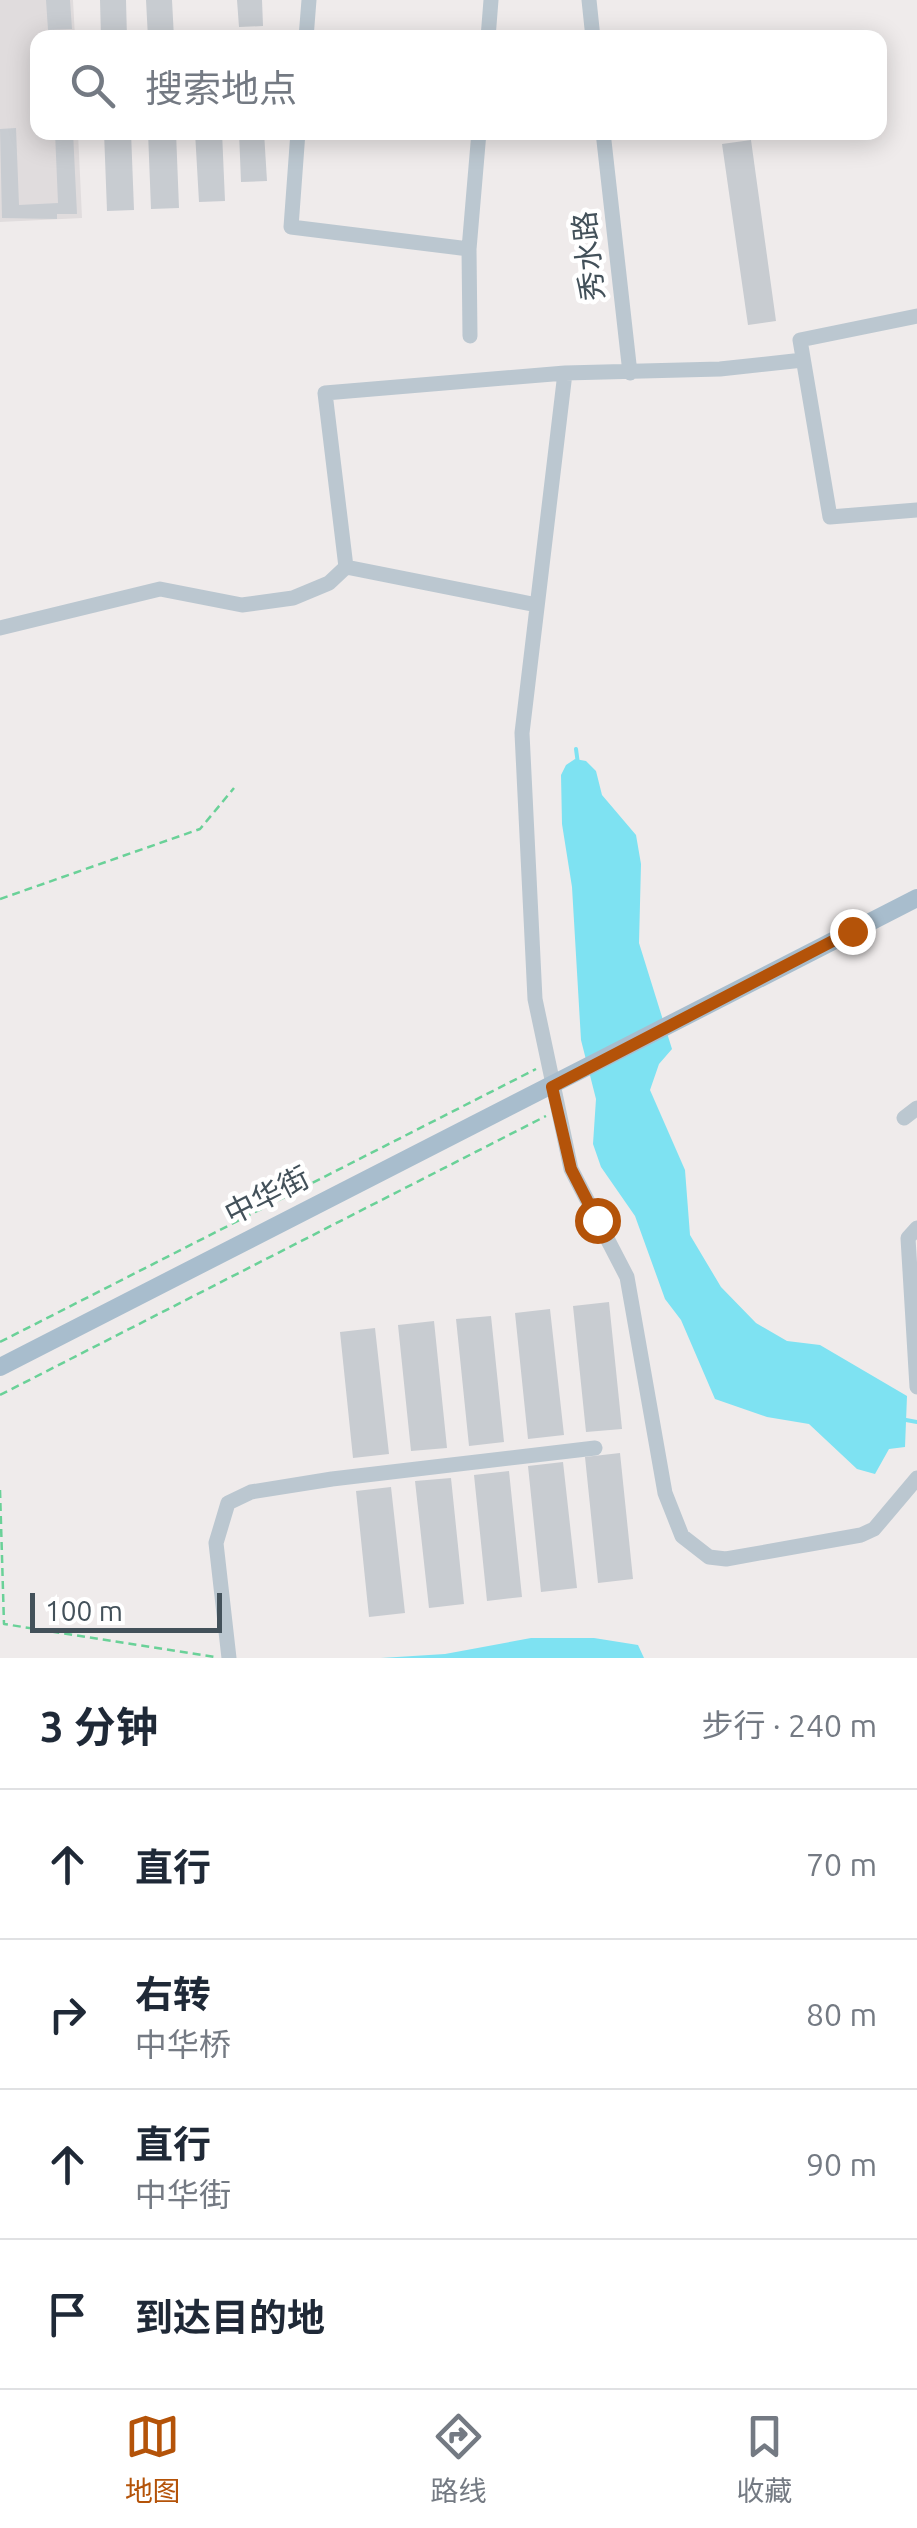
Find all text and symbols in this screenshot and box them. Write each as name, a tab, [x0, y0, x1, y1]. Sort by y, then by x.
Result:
search box	[30, 30, 887, 140]
icon: search	[65, 58, 120, 113]
text: 搜索地点	[145, 67, 297, 109]
street label: 秀水路	[566, 210, 610, 303]
route end	[830, 909, 876, 955]
street label: 中华街	[219, 1160, 314, 1231]
route start	[575, 1198, 621, 1244]
scale bar	[30, 1588, 222, 1632]
text: 100 m	[45, 1595, 123, 1626]
text: 3 分钟	[40, 1703, 158, 1750]
text: 步行 · 240 m	[701, 1707, 877, 1743]
icon: ahead	[40, 1837, 95, 1892]
text: 直行	[135, 1846, 211, 1888]
text: 70 m	[806, 1846, 877, 1882]
text: 右转	[135, 1973, 211, 2015]
icon: right	[40, 1987, 95, 2042]
text: 80 m	[806, 1996, 877, 2032]
text: 中华桥	[135, 2026, 231, 2062]
text: 直行	[135, 2123, 211, 2165]
icon: ahead	[40, 2137, 95, 2192]
text: 90 m	[806, 2146, 877, 2182]
text: 中华街	[135, 2176, 231, 2212]
icon: arrive	[40, 2287, 95, 2342]
text: 到达目的地	[135, 2296, 325, 2338]
tab: 地图	[125, 2409, 181, 2509]
tab: 路线	[430, 2409, 486, 2509]
tab: 收藏	[736, 2409, 792, 2509]

